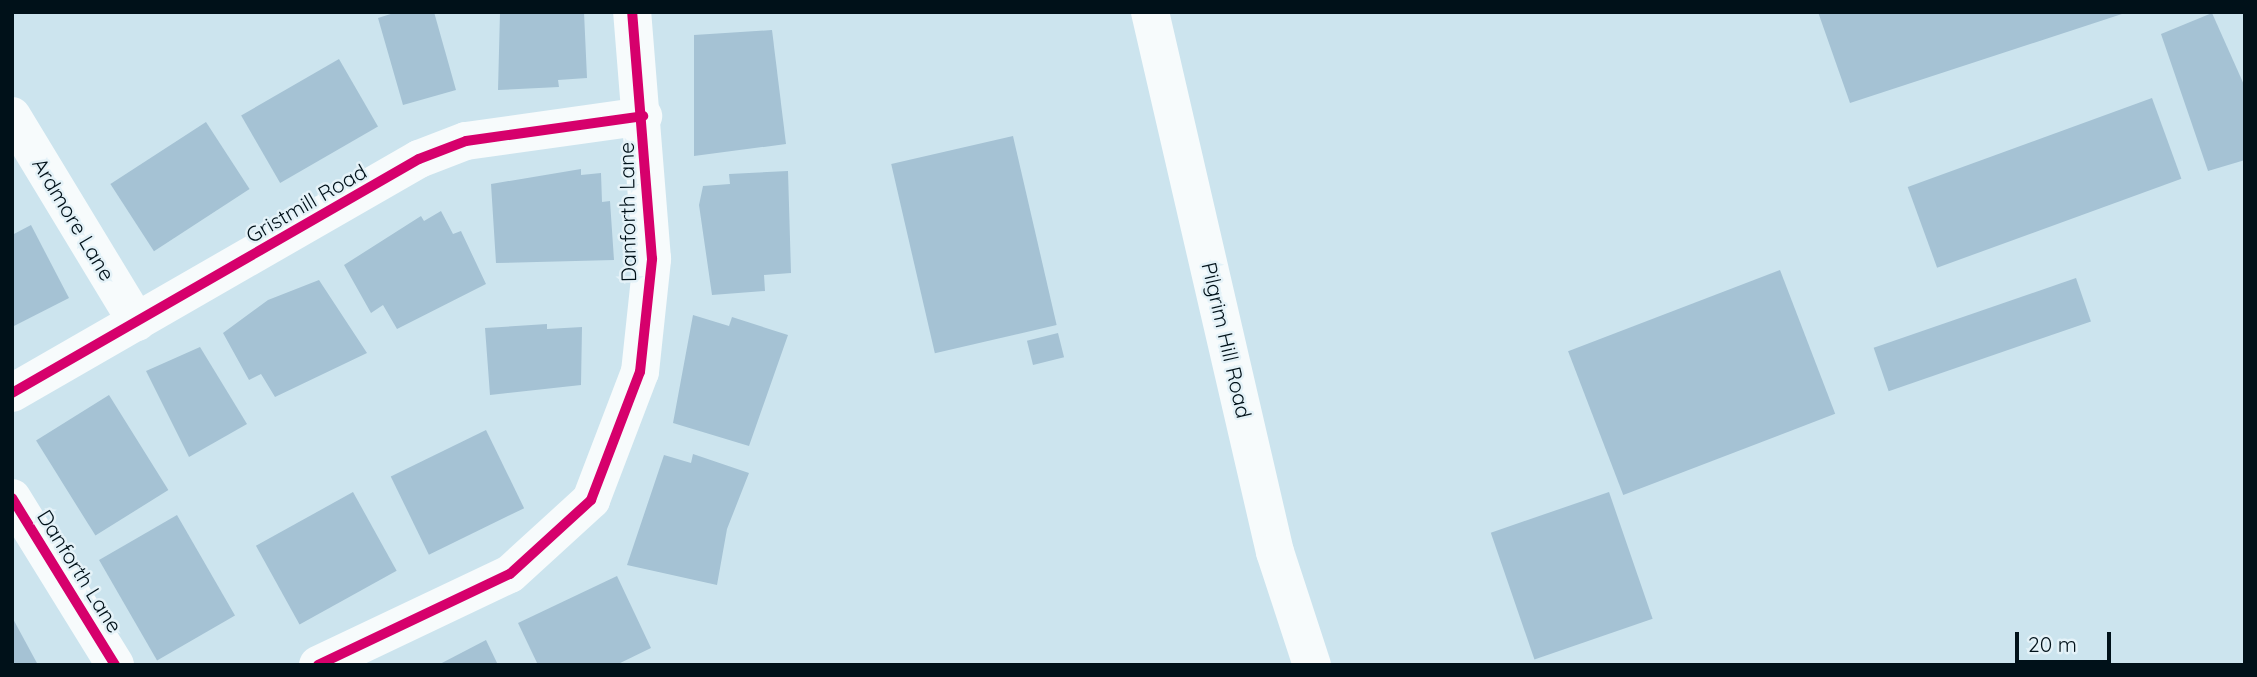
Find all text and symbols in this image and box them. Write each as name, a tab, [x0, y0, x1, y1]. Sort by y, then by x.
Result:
street label: Danforth Lane	[613, 142, 641, 282]
street label: Ardmore Lane	[27, 153, 121, 285]
street label: Gristmill Road	[241, 158, 371, 248]
street label: Pilgrim Hill Road	[1197, 260, 1257, 420]
street label: Danforth Lane	[32, 505, 128, 637]
scale bar	[2019, 618, 2115, 662]
text: 20 m	[2028, 631, 2077, 657]

